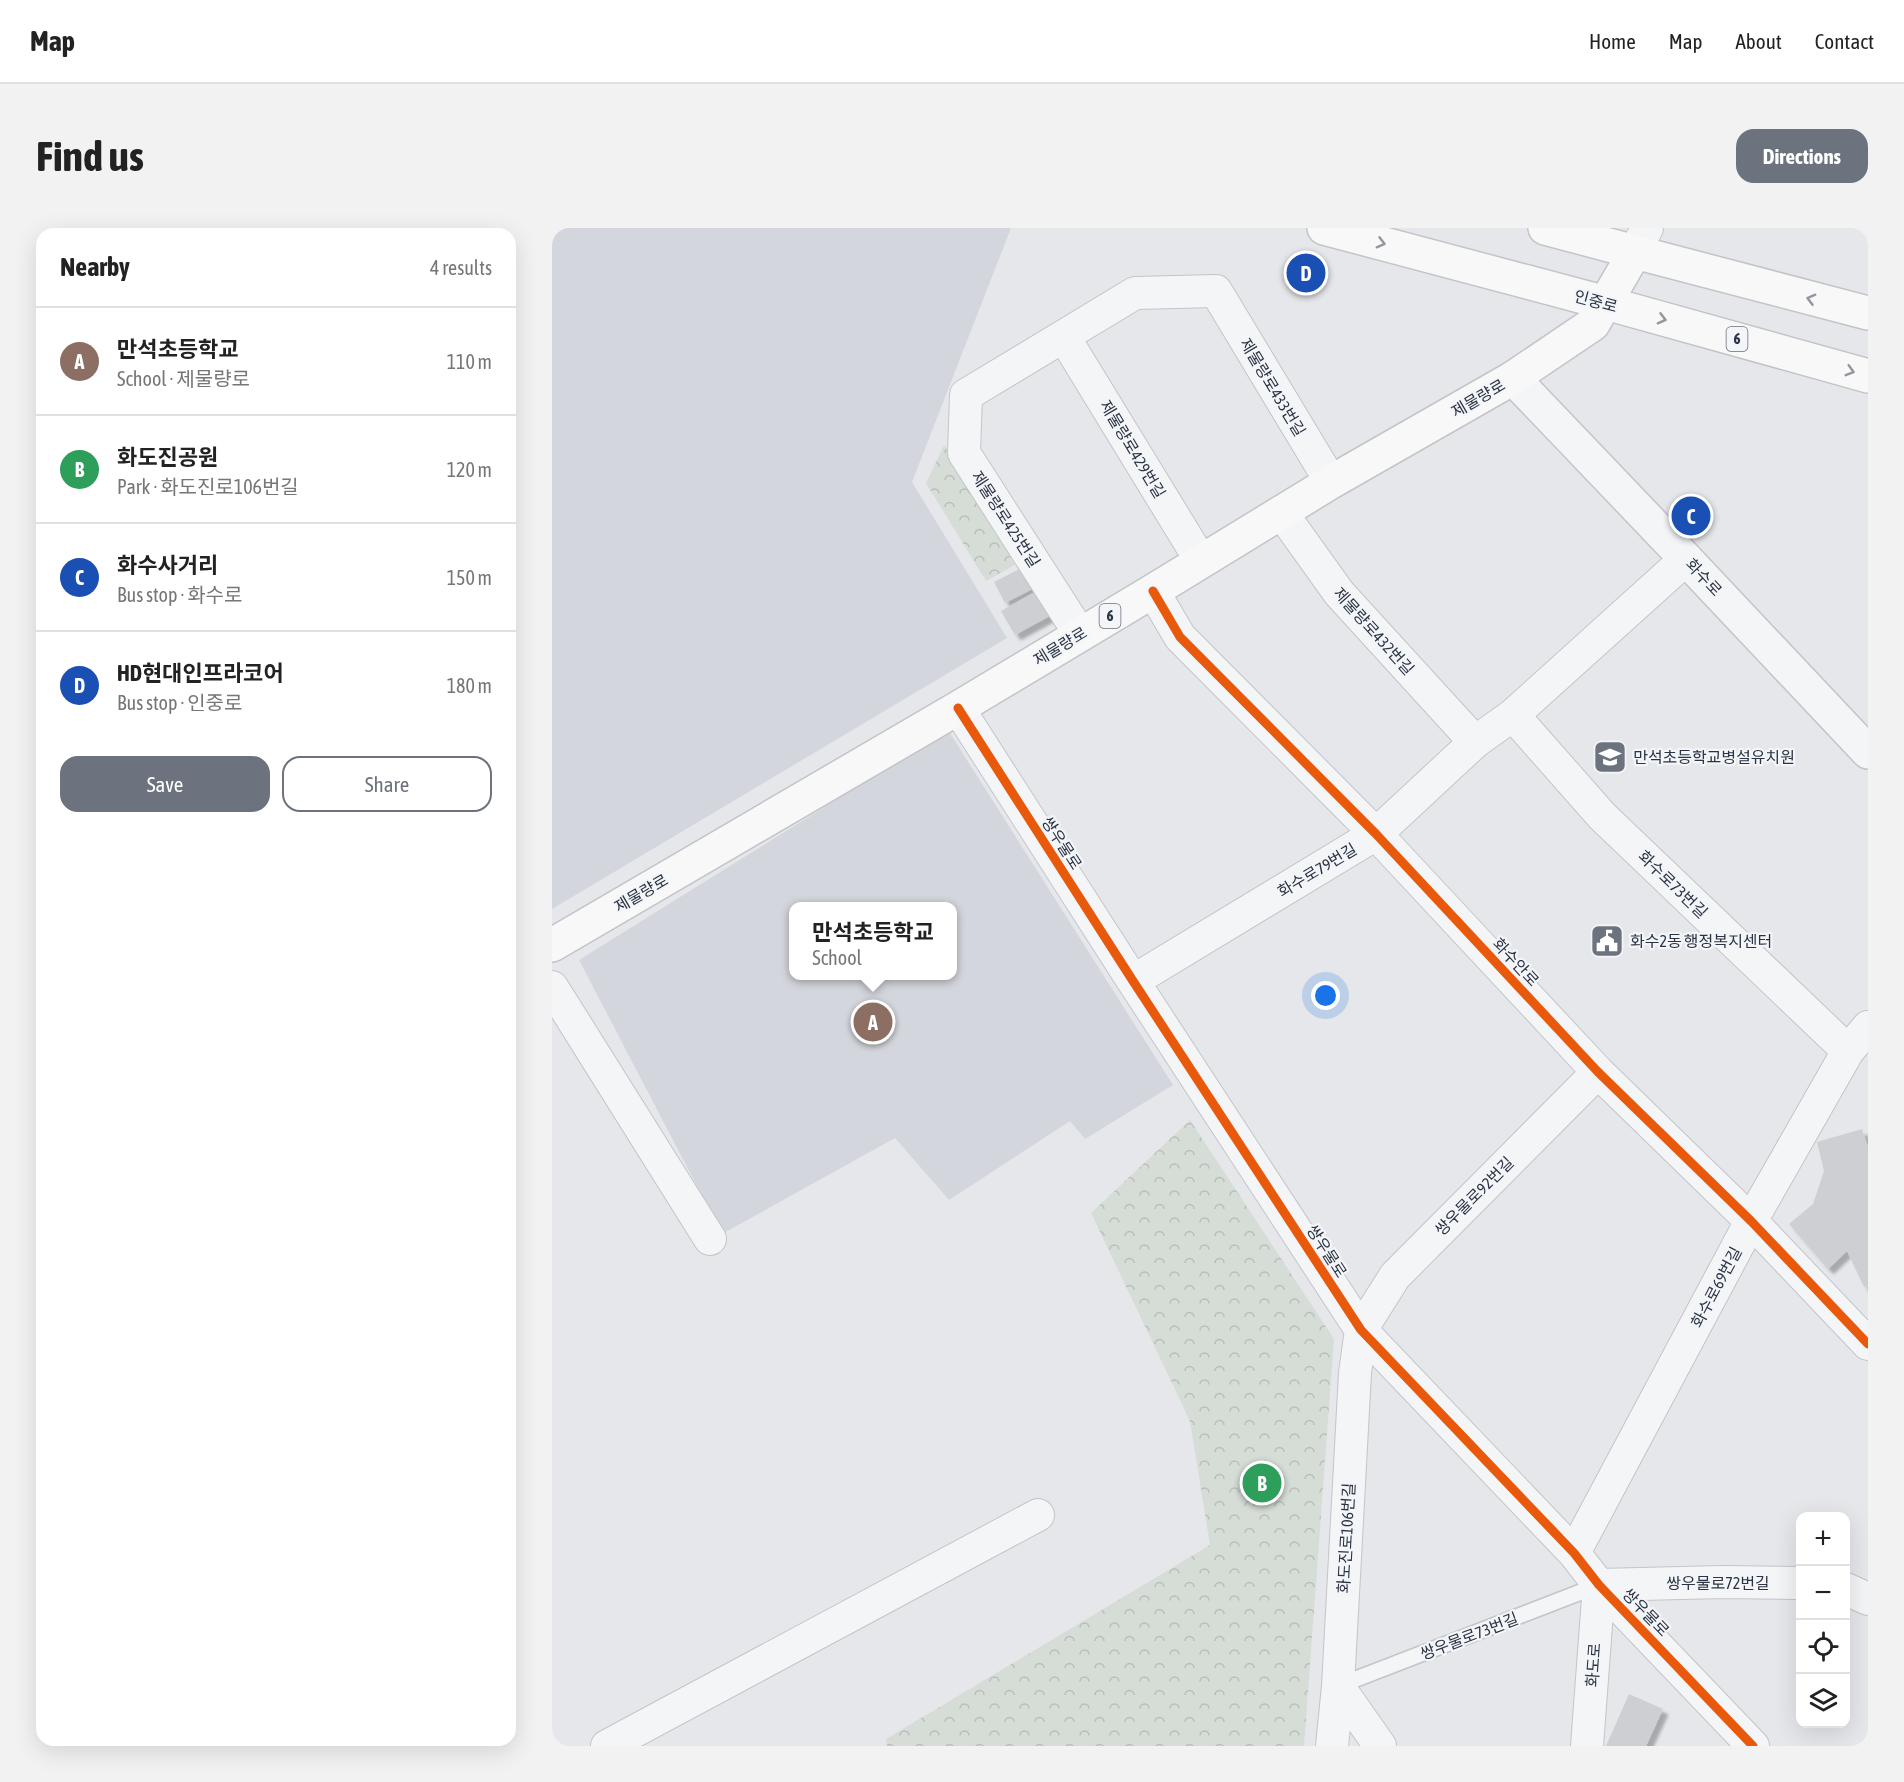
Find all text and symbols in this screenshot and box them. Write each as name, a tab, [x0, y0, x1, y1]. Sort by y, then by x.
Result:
text: Map	[30, 25, 75, 57]
text: Home	[1589, 29, 1636, 53]
text: Map	[1669, 29, 1703, 53]
text: About	[1736, 29, 1782, 53]
text: Contact	[1815, 29, 1874, 53]
button: Directions	[1736, 129, 1868, 183]
text: Find us	[36, 132, 144, 180]
one-way arrow	[1375, 236, 1386, 248]
pin: D	[1286, 250, 1326, 296]
text: Nearby	[60, 252, 130, 282]
text: 4 results	[430, 256, 492, 279]
street label: 인중로	[1572, 287, 1620, 315]
one-way arrow	[1807, 293, 1817, 306]
one-way arrow	[1657, 311, 1667, 324]
road number: 6	[1726, 327, 1748, 351]
street label: 제물량로433번길	[1237, 335, 1309, 439]
text: 만석초등학교	[117, 336, 238, 362]
text: A	[75, 350, 84, 373]
text: 110 m	[447, 350, 492, 373]
one-way arrow	[1844, 364, 1855, 376]
text: School · 제물량로	[117, 367, 250, 390]
street label: 제물량로	[1448, 375, 1508, 421]
street label: 제물량로429번길	[1097, 397, 1169, 501]
text: 화도진공원	[117, 444, 218, 470]
text: B	[75, 458, 84, 481]
text: 120 m	[447, 458, 492, 481]
street label: 제물량로425번길	[968, 468, 1044, 570]
text: Park · 화도진로106번길	[117, 475, 299, 498]
pin: C	[1672, 494, 1710, 538]
text: 화수사거리	[117, 552, 218, 578]
street label: 화수로	[1682, 555, 1726, 599]
text: C	[75, 566, 84, 589]
text: 150 m	[447, 566, 492, 589]
text: Bus stop · 화수로	[117, 583, 242, 606]
street label: 제물량로432번길	[1330, 584, 1418, 678]
road number: 6	[1100, 604, 1120, 628]
street label: 제물량로	[1030, 623, 1090, 669]
text: HD현대인프라코어	[117, 660, 284, 686]
text: D	[74, 674, 85, 697]
text: 180 m	[447, 674, 492, 697]
text: Bus stop · 인중로	[117, 691, 242, 714]
school or university icon: 만석초등학교병설유치원	[1592, 739, 1628, 775]
place label: 만석초등학교병설유치원	[1633, 748, 1795, 766]
button: Save	[60, 756, 270, 812]
button: Share	[282, 756, 492, 812]
street label: 쌍우물로	[1038, 813, 1086, 873]
street label: 화수로79번길	[1274, 839, 1360, 901]
street label: 화수로73번길	[1635, 847, 1711, 921]
street label: 제물량로	[611, 870, 671, 916]
popup	[789, 902, 957, 980]
text: 만석초등학교	[812, 919, 934, 945]
public building icon: 화수2동 행정복지센터	[1589, 923, 1625, 959]
place label: 화수2동 행정복지센터	[1630, 932, 1772, 950]
street label: 화수안로	[1489, 934, 1543, 990]
text: School	[812, 946, 862, 969]
your location	[1311, 981, 1340, 1010]
pin: A	[854, 1000, 892, 1044]
street label: 쌍우물로92번길	[1431, 1153, 1517, 1239]
street label: 쌍우물로	[1303, 1221, 1351, 1281]
street label: 화수로69번길	[1687, 1244, 1745, 1330]
pin: B	[1242, 1460, 1282, 1506]
street label: 화도진로106번길	[1334, 1482, 1358, 1594]
map controls	[1796, 1512, 1850, 1728]
button: +	[1796, 1512, 1850, 1566]
button: −	[1796, 1566, 1850, 1620]
street label: 쌍우물로72번길	[1666, 1574, 1770, 1592]
street label: 쌍우물로	[1619, 1585, 1673, 1640]
street label: 쌍우물로73번길	[1418, 1609, 1520, 1663]
button: locate	[1796, 1620, 1850, 1674]
street label: 화도로	[1582, 1642, 1604, 1688]
button: layers	[1796, 1674, 1850, 1728]

